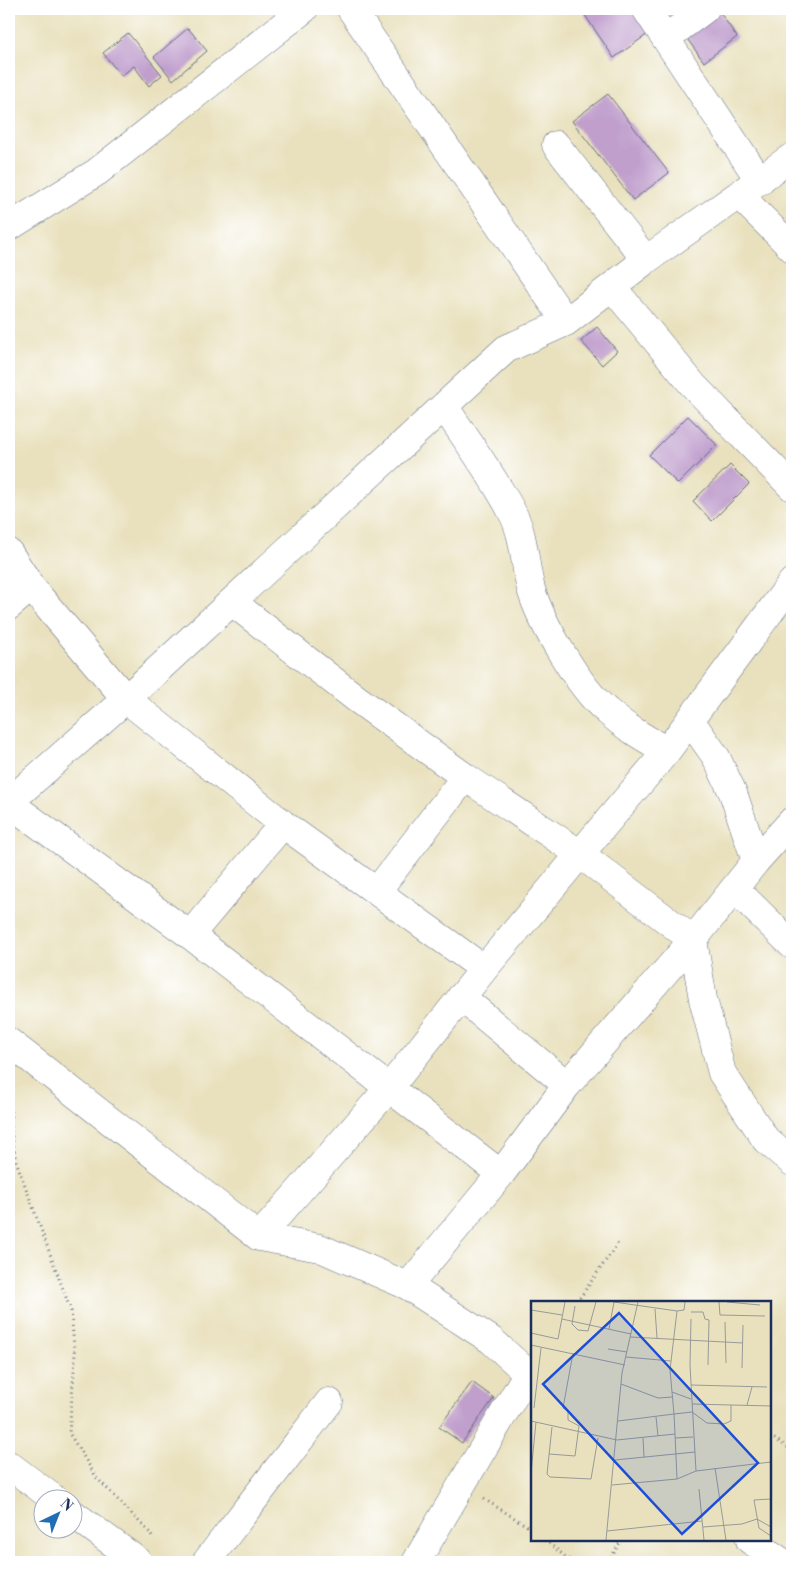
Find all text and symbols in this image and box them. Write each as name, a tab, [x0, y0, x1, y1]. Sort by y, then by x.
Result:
inset map	[531, 1301, 771, 1541]
north arrow	[32, 1488, 82, 1538]
text: N	[56, 1495, 76, 1516]

